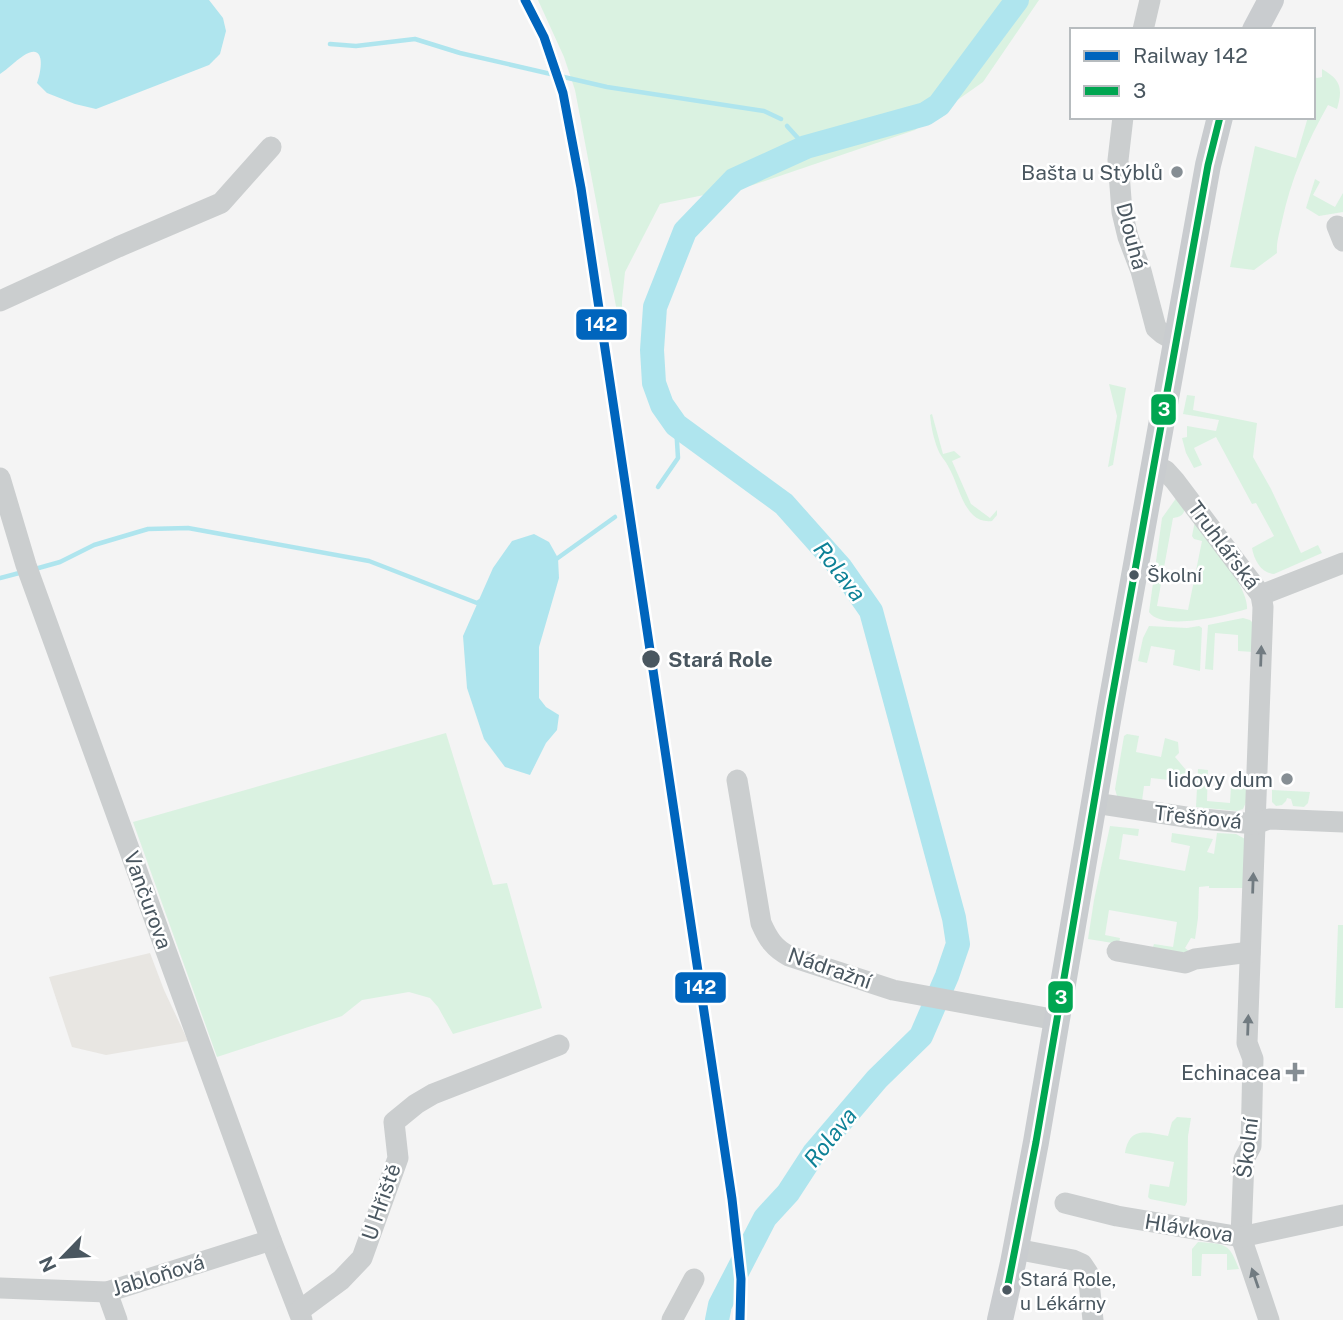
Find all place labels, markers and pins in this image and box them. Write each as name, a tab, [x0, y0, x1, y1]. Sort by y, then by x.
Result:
place label: Bašta u Stýblů	[1021, 160, 1163, 185]
marker: Bašta u Stýblů	[1169, 164, 1185, 180]
place label: Školní	[1147, 564, 1202, 586]
marker: Školní	[1127, 568, 1141, 582]
place label: Stará Role	[668, 647, 773, 672]
marker: Stará Role	[640, 648, 662, 670]
place label: lidovy dum	[1168, 767, 1273, 792]
marker: lidovy dum	[1279, 771, 1295, 787]
place label: Echinacea	[1181, 1060, 1281, 1085]
marker: Echinacea	[1287, 1064, 1303, 1080]
place label: Stará Role, u Lékárny	[1020, 1268, 1116, 1314]
marker: Stará Role, u Lékárny	[1000, 1283, 1014, 1297]

